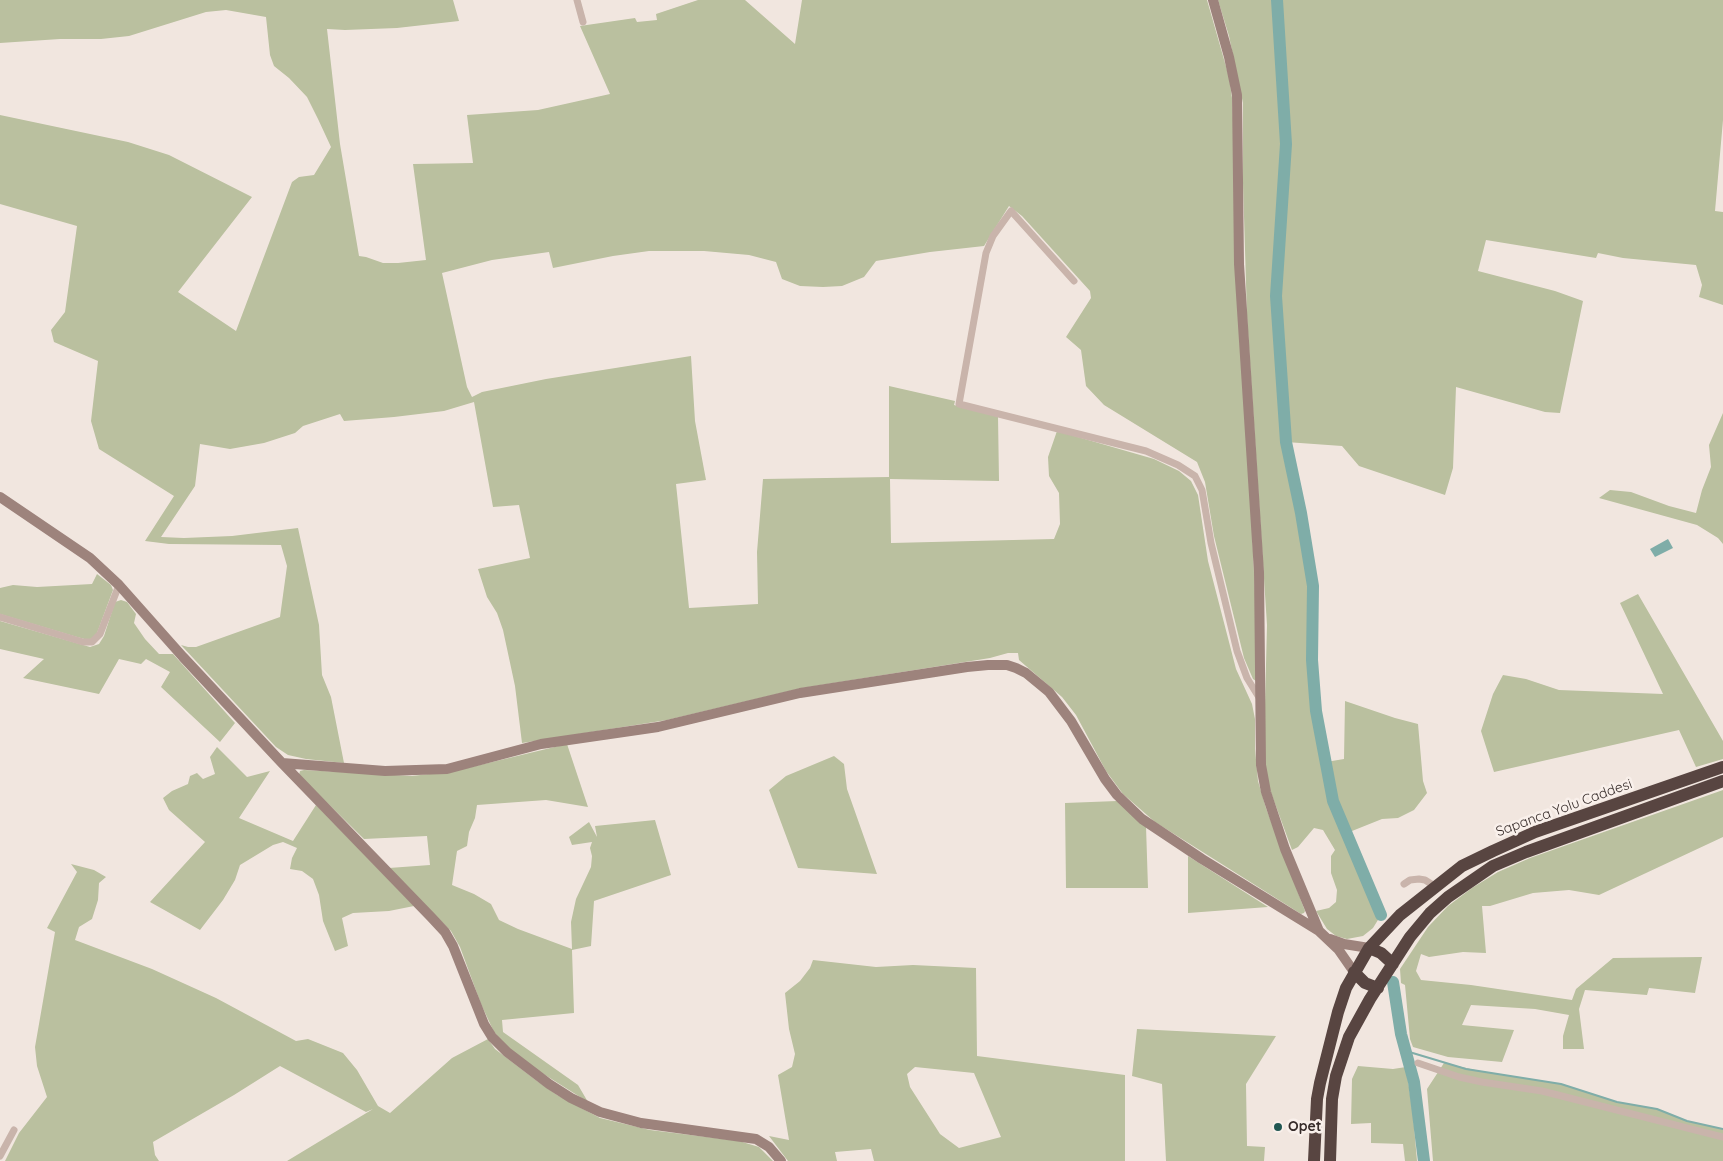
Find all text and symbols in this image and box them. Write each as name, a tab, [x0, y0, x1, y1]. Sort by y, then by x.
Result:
street label: Sapanca Yolu Caddesi	[1494, 776, 1634, 840]
place label: Opet	[1288, 1119, 1321, 1135]
marker: Opet	[1272, 1121, 1284, 1133]

